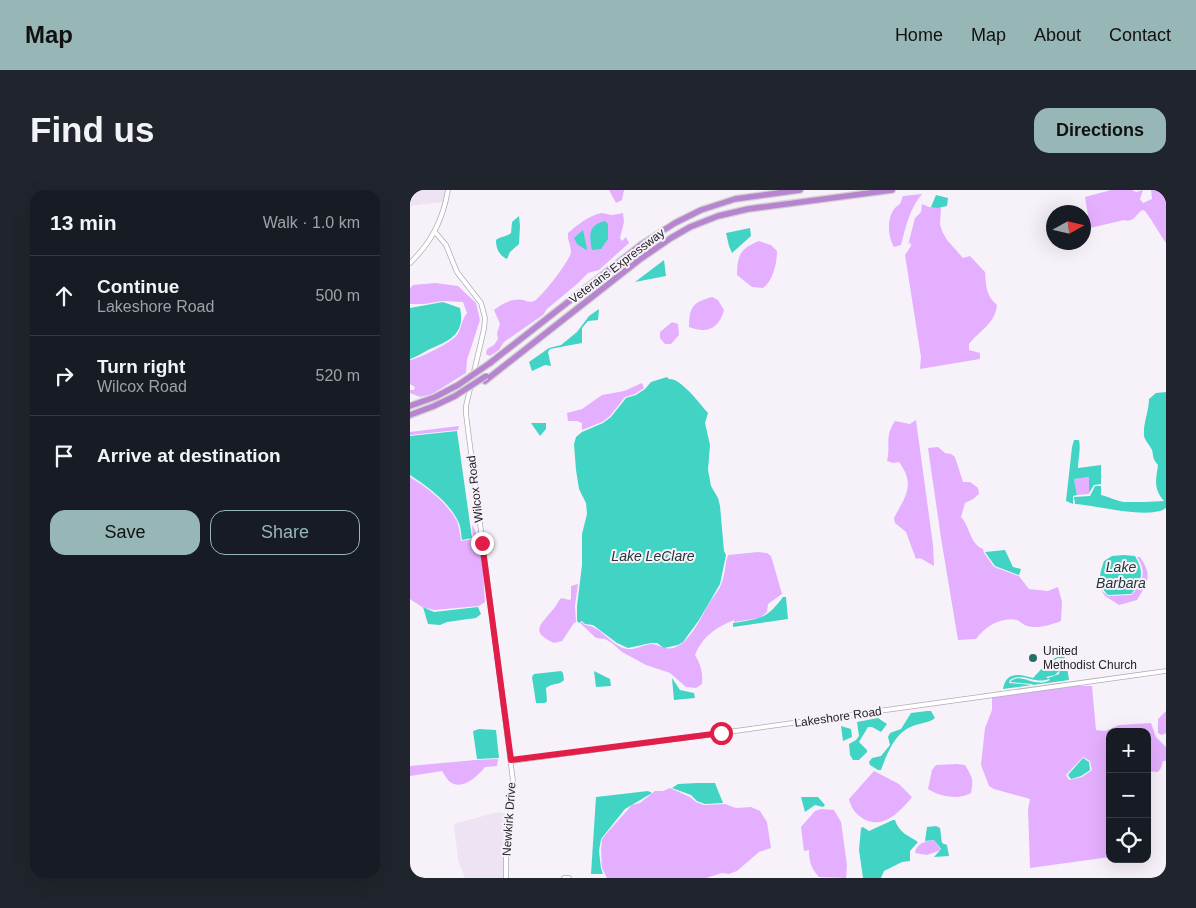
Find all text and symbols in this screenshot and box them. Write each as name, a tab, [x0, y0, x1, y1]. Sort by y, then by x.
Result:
text: Map	[25, 21, 73, 48]
text: Home	[895, 25, 943, 45]
text: Map	[971, 25, 1006, 45]
text: About	[1034, 25, 1081, 45]
text: Contact	[1109, 25, 1171, 45]
button: Directions	[1034, 108, 1166, 153]
text: Find us	[30, 110, 154, 149]
north arrow	[1046, 205, 1091, 250]
text: 13 min	[50, 211, 117, 234]
text: Walk · 1.0 km	[263, 214, 360, 231]
street label: Veterans Expressway	[567, 226, 667, 306]
text: Continue	[97, 276, 179, 297]
icon: ahead	[50, 282, 78, 310]
text: 500 m	[316, 287, 360, 304]
text: Lakeshore Road	[97, 298, 214, 315]
text: Turn right	[97, 356, 185, 377]
icon: right	[50, 362, 78, 390]
text: 520 m	[316, 367, 360, 384]
text: Wilcox Road	[97, 378, 187, 395]
icon: arrive	[50, 442, 78, 470]
text: Arrive at destination	[97, 445, 281, 466]
street label: Wilcox Road	[464, 455, 486, 523]
button: Save	[50, 510, 200, 555]
button: Share	[210, 510, 360, 555]
route end	[471, 532, 494, 555]
water label: Lake LeClare	[611, 548, 695, 564]
water label: Lake Barbara	[1096, 559, 1146, 591]
place label: United Methodist Church	[1043, 644, 1137, 672]
marker: United Methodist Church	[1027, 652, 1039, 664]
street label: Lakeshore Road	[793, 704, 883, 730]
route start	[710, 722, 733, 745]
map controls	[1106, 728, 1151, 863]
button: +	[1106, 728, 1151, 773]
button: −	[1106, 773, 1151, 818]
street label: Newkirk Drive	[499, 781, 519, 856]
button: locate	[1106, 818, 1151, 863]

